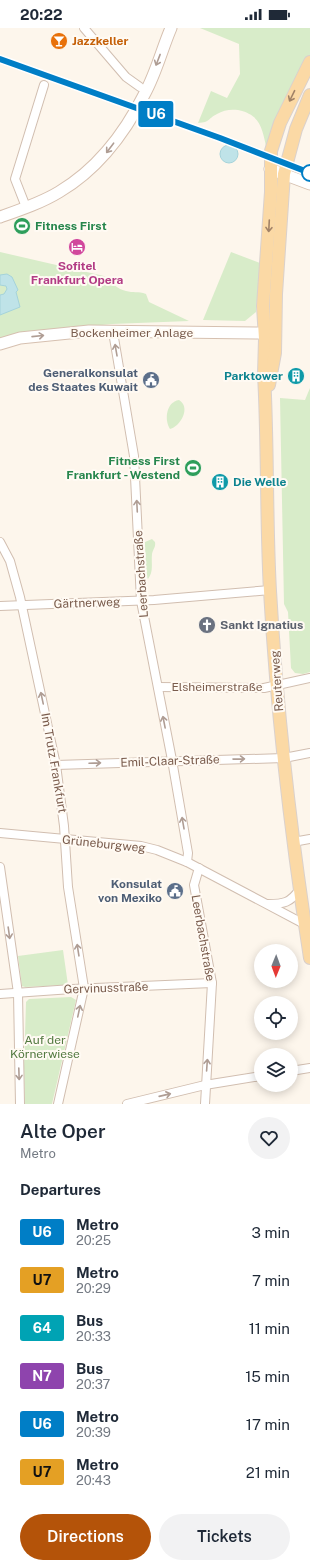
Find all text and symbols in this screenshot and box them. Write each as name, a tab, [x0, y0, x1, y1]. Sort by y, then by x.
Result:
text: 20:22	[20, 6, 63, 23]
bar icon: Jazzkeller	[49, 31, 69, 51]
place label: Jazzkeller	[72, 34, 129, 48]
one-way arrow	[154, 54, 162, 66]
one-way arrow	[288, 90, 295, 102]
line badge: U6	[138, 101, 174, 127]
text: U6	[146, 106, 166, 122]
one-way arrow	[106, 142, 114, 153]
unlabelled marker	[301, 164, 310, 182]
sports icon: Fitness First	[12, 216, 32, 236]
place label: Fitness First	[35, 219, 107, 233]
one-way arrow	[265, 219, 272, 232]
hotel icon: Sofitel Frankfurt Opera	[67, 237, 87, 257]
place label: Sofitel Frankfurt Opera	[31, 259, 123, 287]
street label: Bockenheimer Anlage	[71, 326, 194, 340]
one-way arrow	[31, 332, 44, 340]
one-way arrow	[111, 344, 119, 357]
place label: Generalkonsulat des Staates Kuwait	[28, 366, 138, 394]
building icon: Parktower	[286, 366, 306, 386]
place label: Parktower	[224, 369, 283, 383]
public building icon: Generalkonsulat des Staates Kuwait	[141, 370, 161, 390]
place label: Fitness First Frankfurt - Westend	[66, 454, 180, 482]
sports icon: Fitness First Frankfurt - Westend	[183, 458, 203, 478]
building icon: Die Welle	[210, 472, 230, 492]
place label: Die Welle	[233, 475, 286, 489]
one-way arrow	[133, 500, 140, 513]
street label: Leerbachstraße	[131, 530, 151, 618]
street label: Gärtnerweg	[53, 595, 121, 611]
church icon: Sankt Ignatius	[197, 615, 217, 635]
place label: Sankt Ignatius	[220, 618, 303, 632]
street label: Reuterweg	[268, 650, 286, 712]
street label: Elsheimerstraße	[172, 680, 263, 694]
one-way arrow	[37, 691, 45, 704]
street label: Im Trutz Frankfurt	[38, 712, 70, 814]
one-way arrow	[160, 716, 168, 729]
street label: Emil-Claar-Straße	[120, 752, 220, 770]
one-way arrow	[232, 755, 245, 763]
one-way arrow	[88, 760, 101, 767]
one-way arrow	[178, 817, 186, 830]
street label: Grüneburgweg	[62, 833, 146, 855]
place label: Konsulat von Mexiko	[98, 877, 162, 905]
public building icon: Konsulat von Mexiko	[165, 881, 185, 901]
street label: Leerbachstraße	[189, 894, 218, 983]
one-way arrow	[5, 926, 13, 939]
one-way arrow	[74, 944, 82, 957]
north arrow	[254, 944, 298, 988]
map controls	[254, 944, 298, 1092]
street label: Gervinusstraße	[63, 980, 149, 996]
button: locate	[254, 996, 298, 1040]
one-way arrow	[76, 1005, 84, 1018]
park label: Auf der Körnerwiese	[10, 1033, 80, 1061]
button: layers	[254, 1048, 298, 1092]
one-way arrow	[203, 1059, 210, 1072]
one-way arrow	[15, 1067, 23, 1080]
one-way arrow	[158, 1091, 171, 1098]
button: heart	[248, 1117, 290, 1159]
text: Alte Oper	[20, 1120, 106, 1142]
text: Metro	[20, 1146, 56, 1161]
text: Departures	[20, 1181, 101, 1198]
text: Metro	[76, 1216, 119, 1233]
text: U6	[32, 1224, 52, 1240]
text: 3 min	[251, 1224, 290, 1241]
text: 20:25	[76, 1233, 111, 1248]
text: Metro	[76, 1264, 119, 1281]
text: U7	[33, 1272, 51, 1288]
text: 7 min	[252, 1272, 290, 1289]
text: 20:29	[76, 1281, 111, 1296]
text: Bus	[76, 1312, 103, 1329]
text: 64	[33, 1320, 51, 1336]
text: 11 min	[249, 1320, 290, 1337]
text: 20:33	[76, 1329, 111, 1344]
text: Bus	[76, 1360, 103, 1377]
text: N7	[32, 1368, 52, 1384]
text: 15 min	[245, 1368, 290, 1385]
text: 20:37	[76, 1377, 110, 1392]
text: Metro	[76, 1408, 119, 1425]
text: U6	[32, 1416, 52, 1432]
text: 17 min	[246, 1416, 290, 1433]
text: 20:39	[76, 1425, 111, 1440]
text: Metro	[76, 1456, 119, 1473]
text: U7	[33, 1464, 51, 1480]
text: 21 min	[246, 1464, 290, 1481]
text: 20:43	[76, 1473, 111, 1488]
button: Directions	[20, 1514, 151, 1560]
button: Tickets	[159, 1514, 290, 1560]

